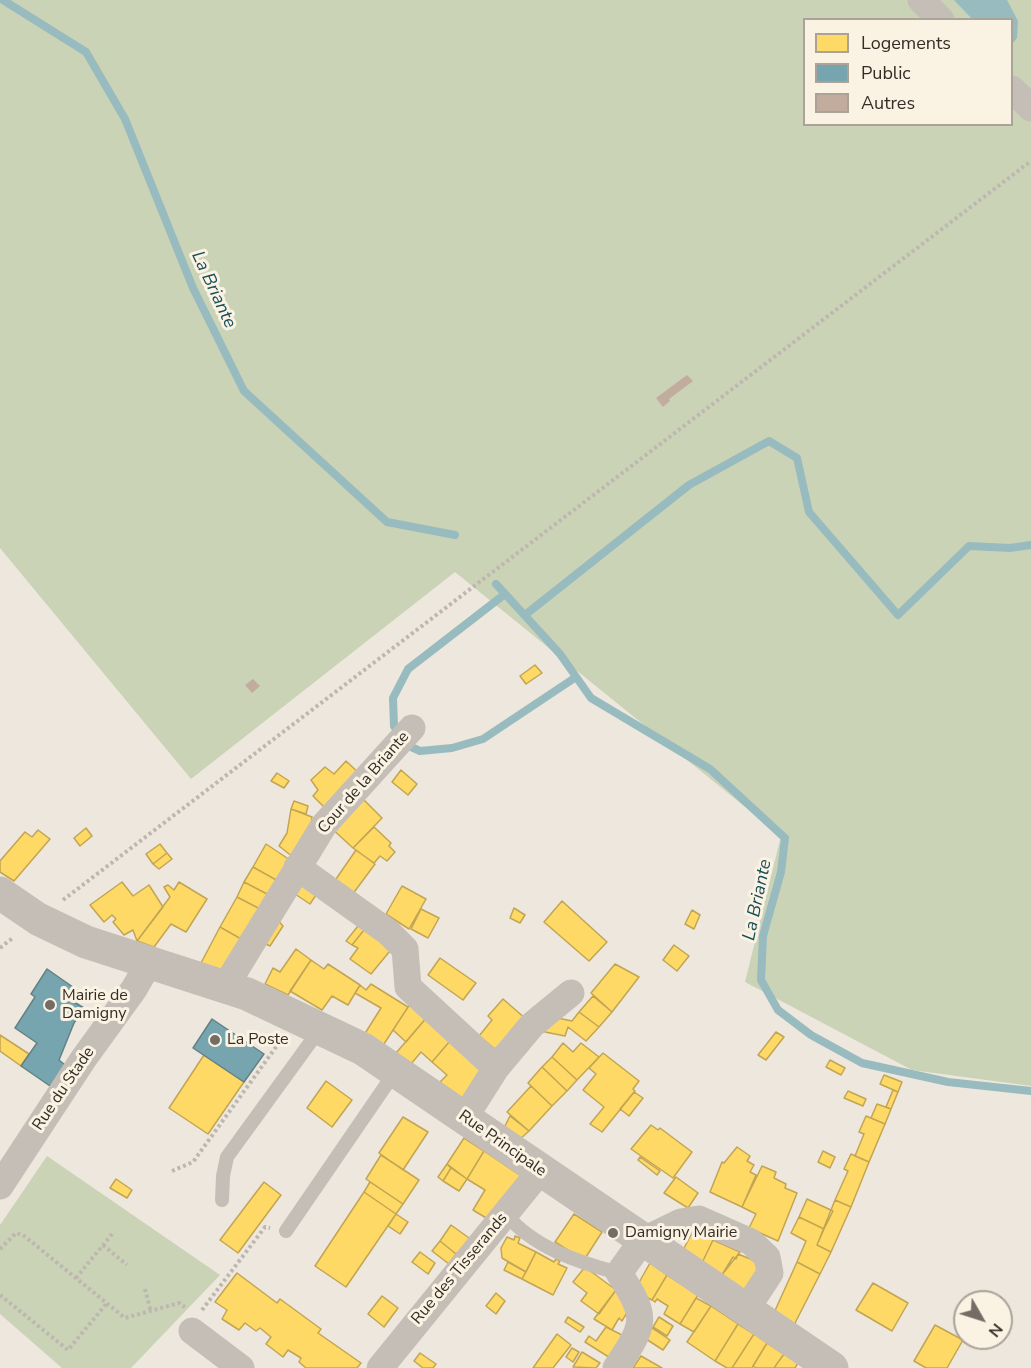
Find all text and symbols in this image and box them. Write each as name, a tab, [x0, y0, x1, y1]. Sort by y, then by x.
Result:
legend	[803, 18, 1013, 126]
text: Logements	[861, 31, 951, 55]
text: Public	[861, 61, 911, 85]
text: Autres	[861, 91, 915, 115]
water label: La Briante	[186, 248, 240, 332]
street label: Cour de la Briante	[314, 728, 414, 838]
water label: La Briante	[739, 858, 777, 942]
place label: Mairie de Damigny	[62, 986, 128, 1024]
marker: Mairie de Damigny	[43, 998, 57, 1012]
place label: La Poste	[227, 1030, 289, 1050]
marker: La Poste	[208, 1033, 222, 1047]
street label: Rue du Stade	[29, 1044, 99, 1134]
street label: Rue Principale	[454, 1107, 550, 1181]
street label: Rue des Tisserands	[408, 1209, 512, 1329]
place label: Damigny Mairie	[625, 1223, 737, 1243]
marker: Damigny Mairie	[606, 1226, 620, 1240]
north arrow	[953, 1290, 1013, 1350]
text: N	[983, 1318, 1008, 1342]

